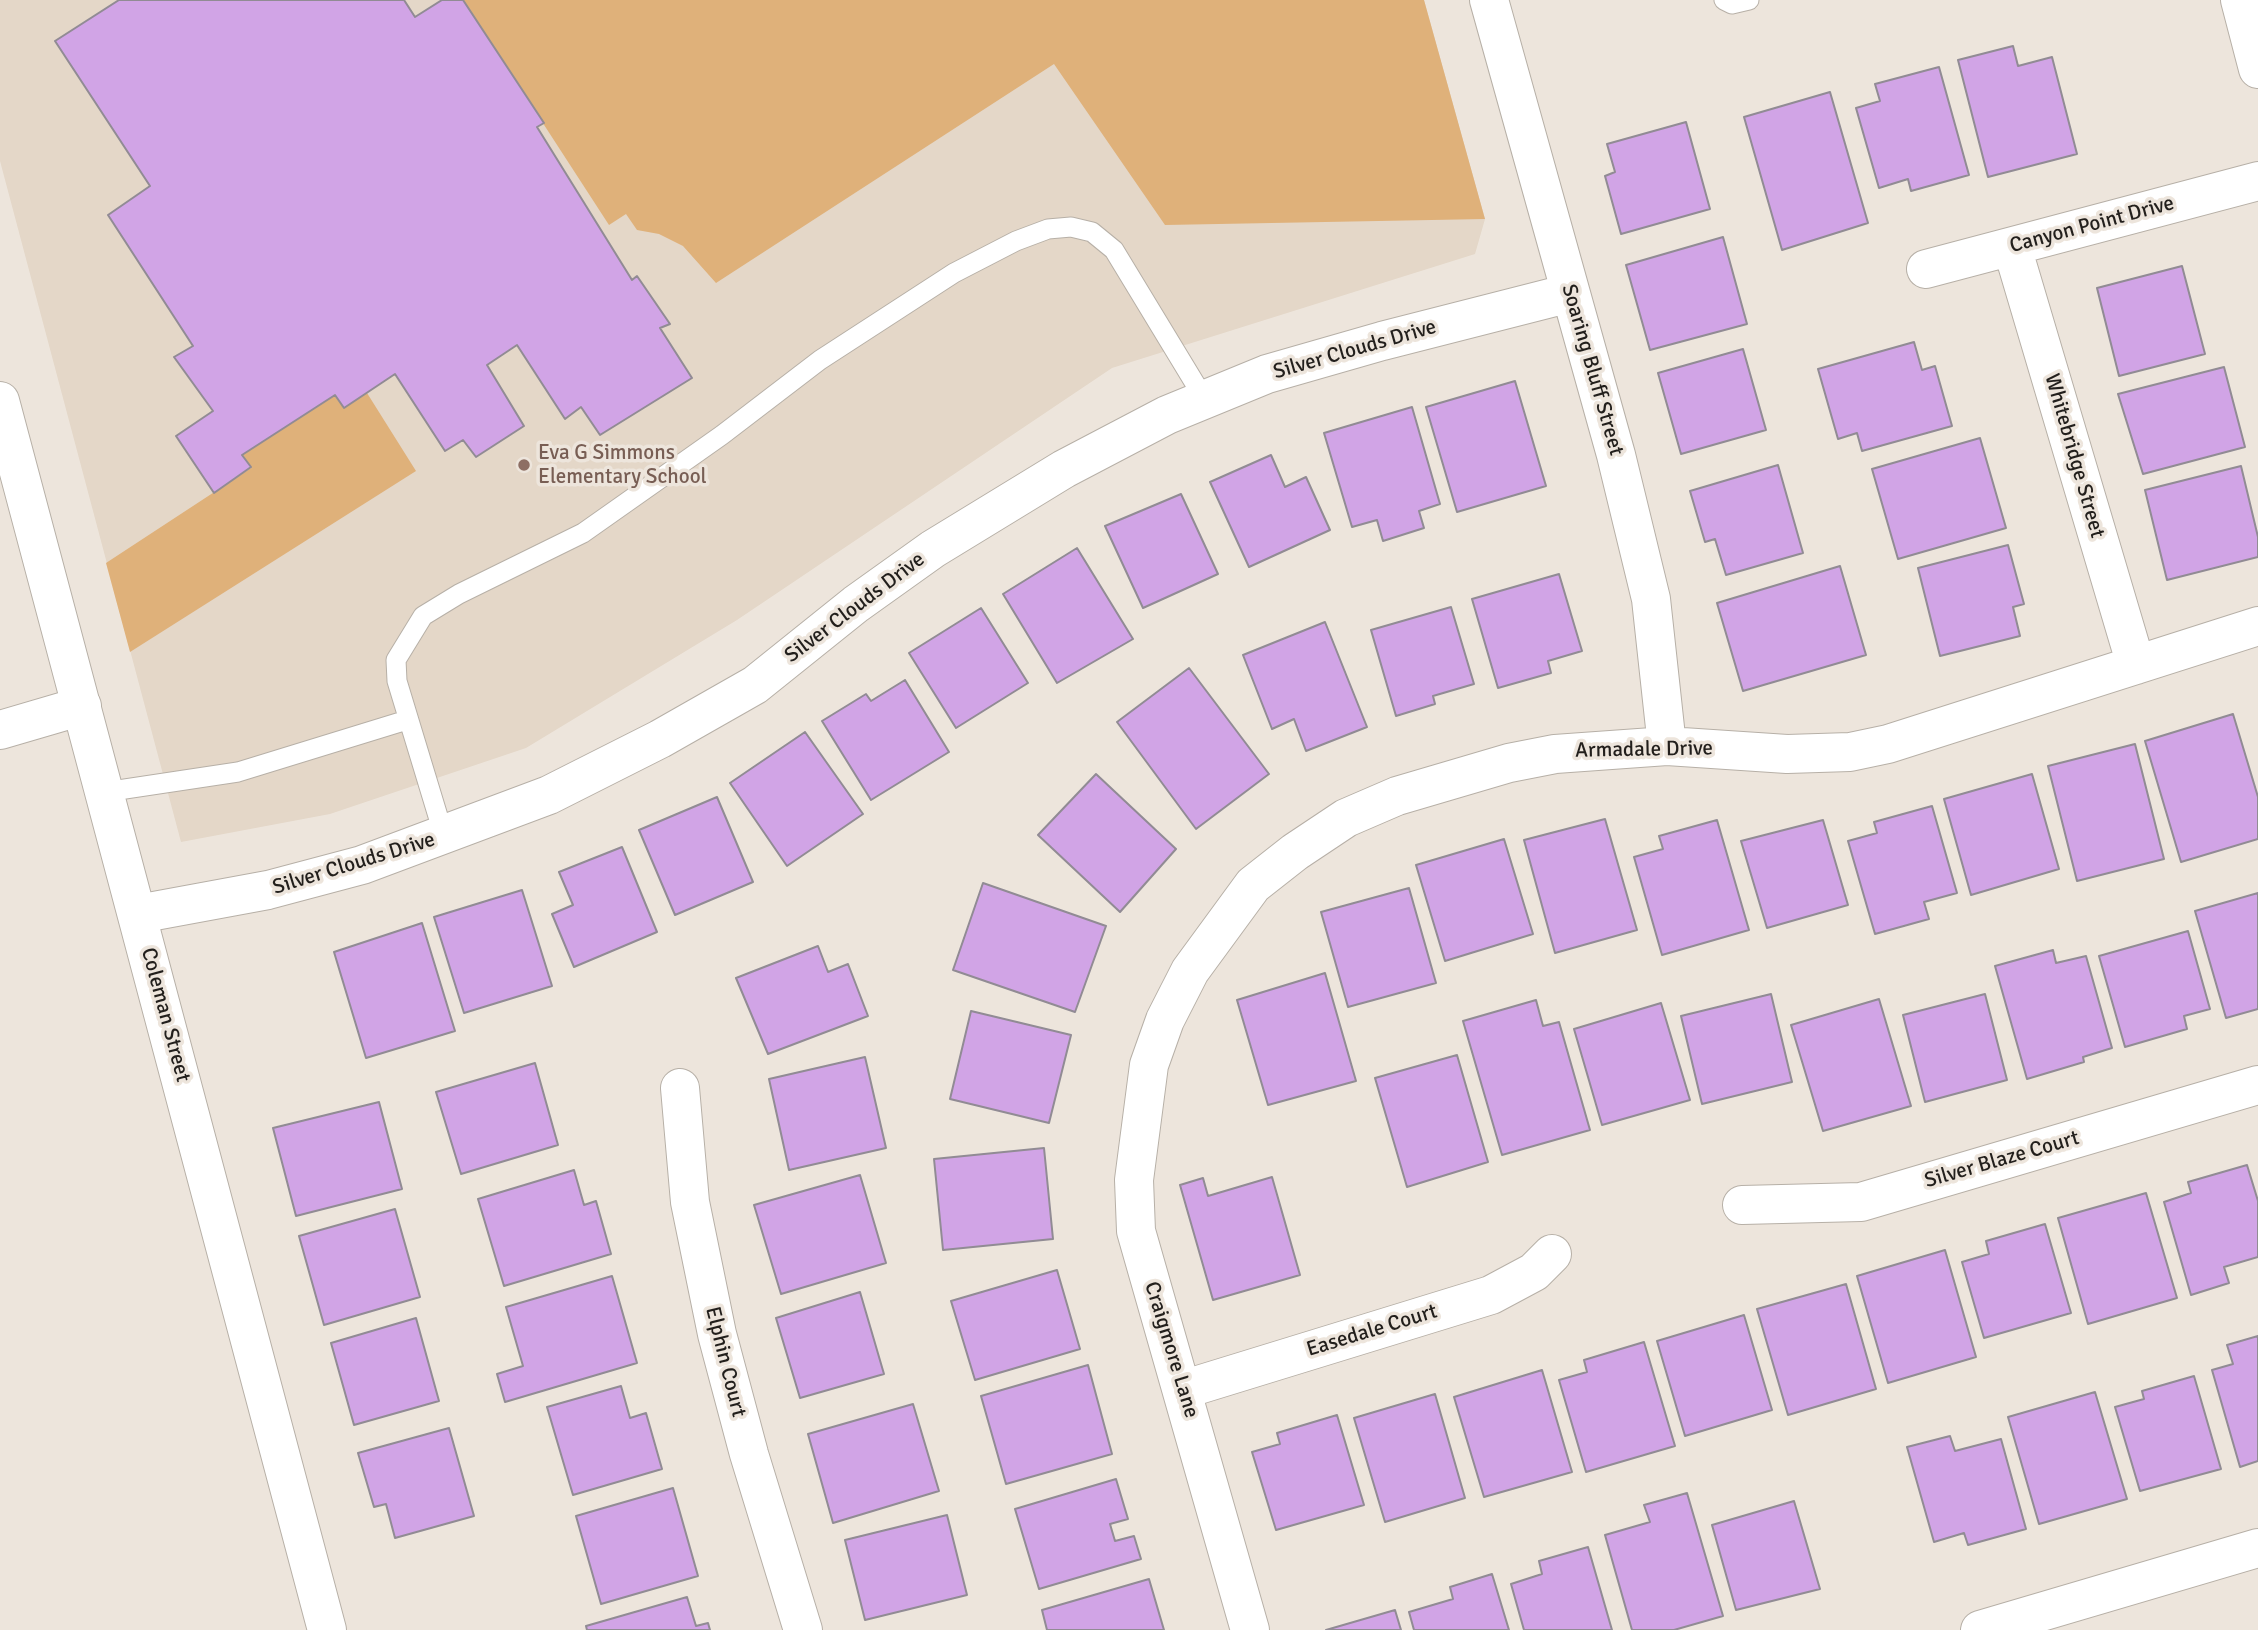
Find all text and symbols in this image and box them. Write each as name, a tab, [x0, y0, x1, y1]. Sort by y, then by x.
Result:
street label: Canyon Point Drive	[2007, 191, 2177, 259]
street label: Soaring Bluff Street	[1555, 281, 1629, 459]
street label: Silver Clouds Drive	[1271, 315, 1439, 385]
street label: Whitebridge Street	[2039, 371, 2109, 541]
place label: Eva G Simmons Elementary School	[538, 440, 707, 490]
marker: Eva G Simmons Elementary School	[516, 457, 532, 473]
street label: Silver Clouds Drive	[780, 547, 930, 669]
street label: Armadale Drive	[1575, 736, 1713, 764]
street label: Silver Clouds Drive	[270, 827, 438, 901]
street label: Coleman Street	[135, 945, 195, 1085]
street label: Silver Blaze Court	[1922, 1126, 2082, 1194]
street label: Craigmore Lane	[1138, 1279, 1204, 1421]
street label: Easedale Court	[1304, 1299, 1440, 1363]
street label: Elphin Court	[699, 1304, 751, 1420]

